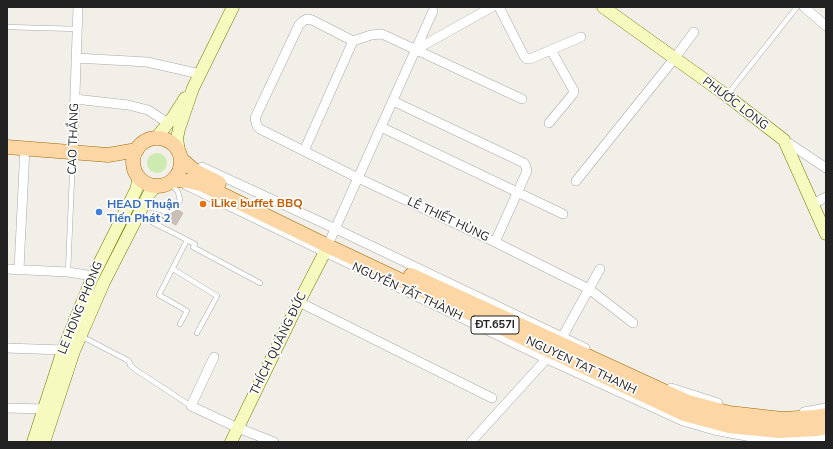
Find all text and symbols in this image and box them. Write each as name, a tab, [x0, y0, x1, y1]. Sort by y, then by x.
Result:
street label: PHƯỚC LONG	[699, 75, 771, 133]
street label: CAO THẮNG	[66, 103, 82, 175]
street label: LÊ THIẾT HÙNG	[405, 195, 491, 245]
place label: iLike buffet BBQ	[211, 197, 303, 211]
place label: HEAD Thuận Tiến Phát 2	[107, 198, 180, 226]
marker: iLike buffet BBQ	[198, 199, 208, 209]
marker: HEAD Thuận Tiến Phát 2	[94, 207, 104, 217]
street label: LE HONG PHONG	[56, 259, 106, 357]
street label: NGUYỄN TẤT THÀNH	[349, 260, 465, 324]
street label: THÍCH QUẢNG ĐỨC	[248, 290, 310, 398]
road number: ĐT.657I	[471, 316, 519, 334]
street label: NGUYEN TAT THANH	[523, 334, 639, 398]

